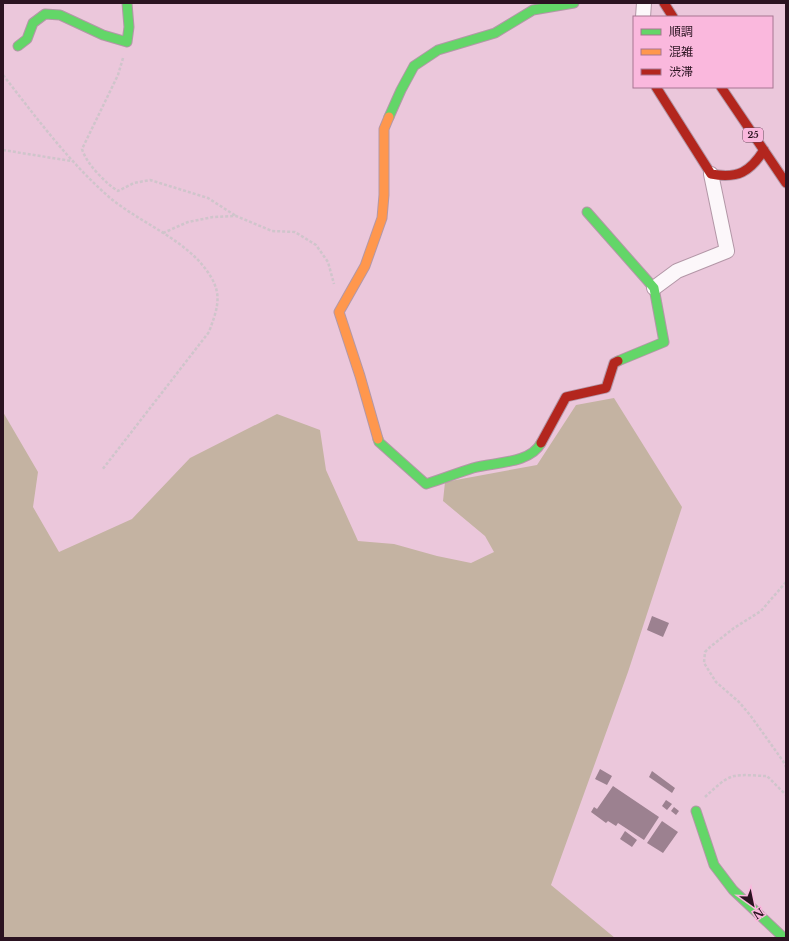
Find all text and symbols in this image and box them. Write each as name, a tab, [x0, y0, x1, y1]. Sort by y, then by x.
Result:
legend	[633, 16, 773, 88]
text: 順調	[669, 24, 693, 39]
text: 混雑	[669, 44, 693, 59]
text: 渋滞	[669, 64, 693, 79]
road number: 25	[743, 128, 763, 142]
north arrow	[733, 885, 773, 925]
text: N	[750, 905, 767, 922]

